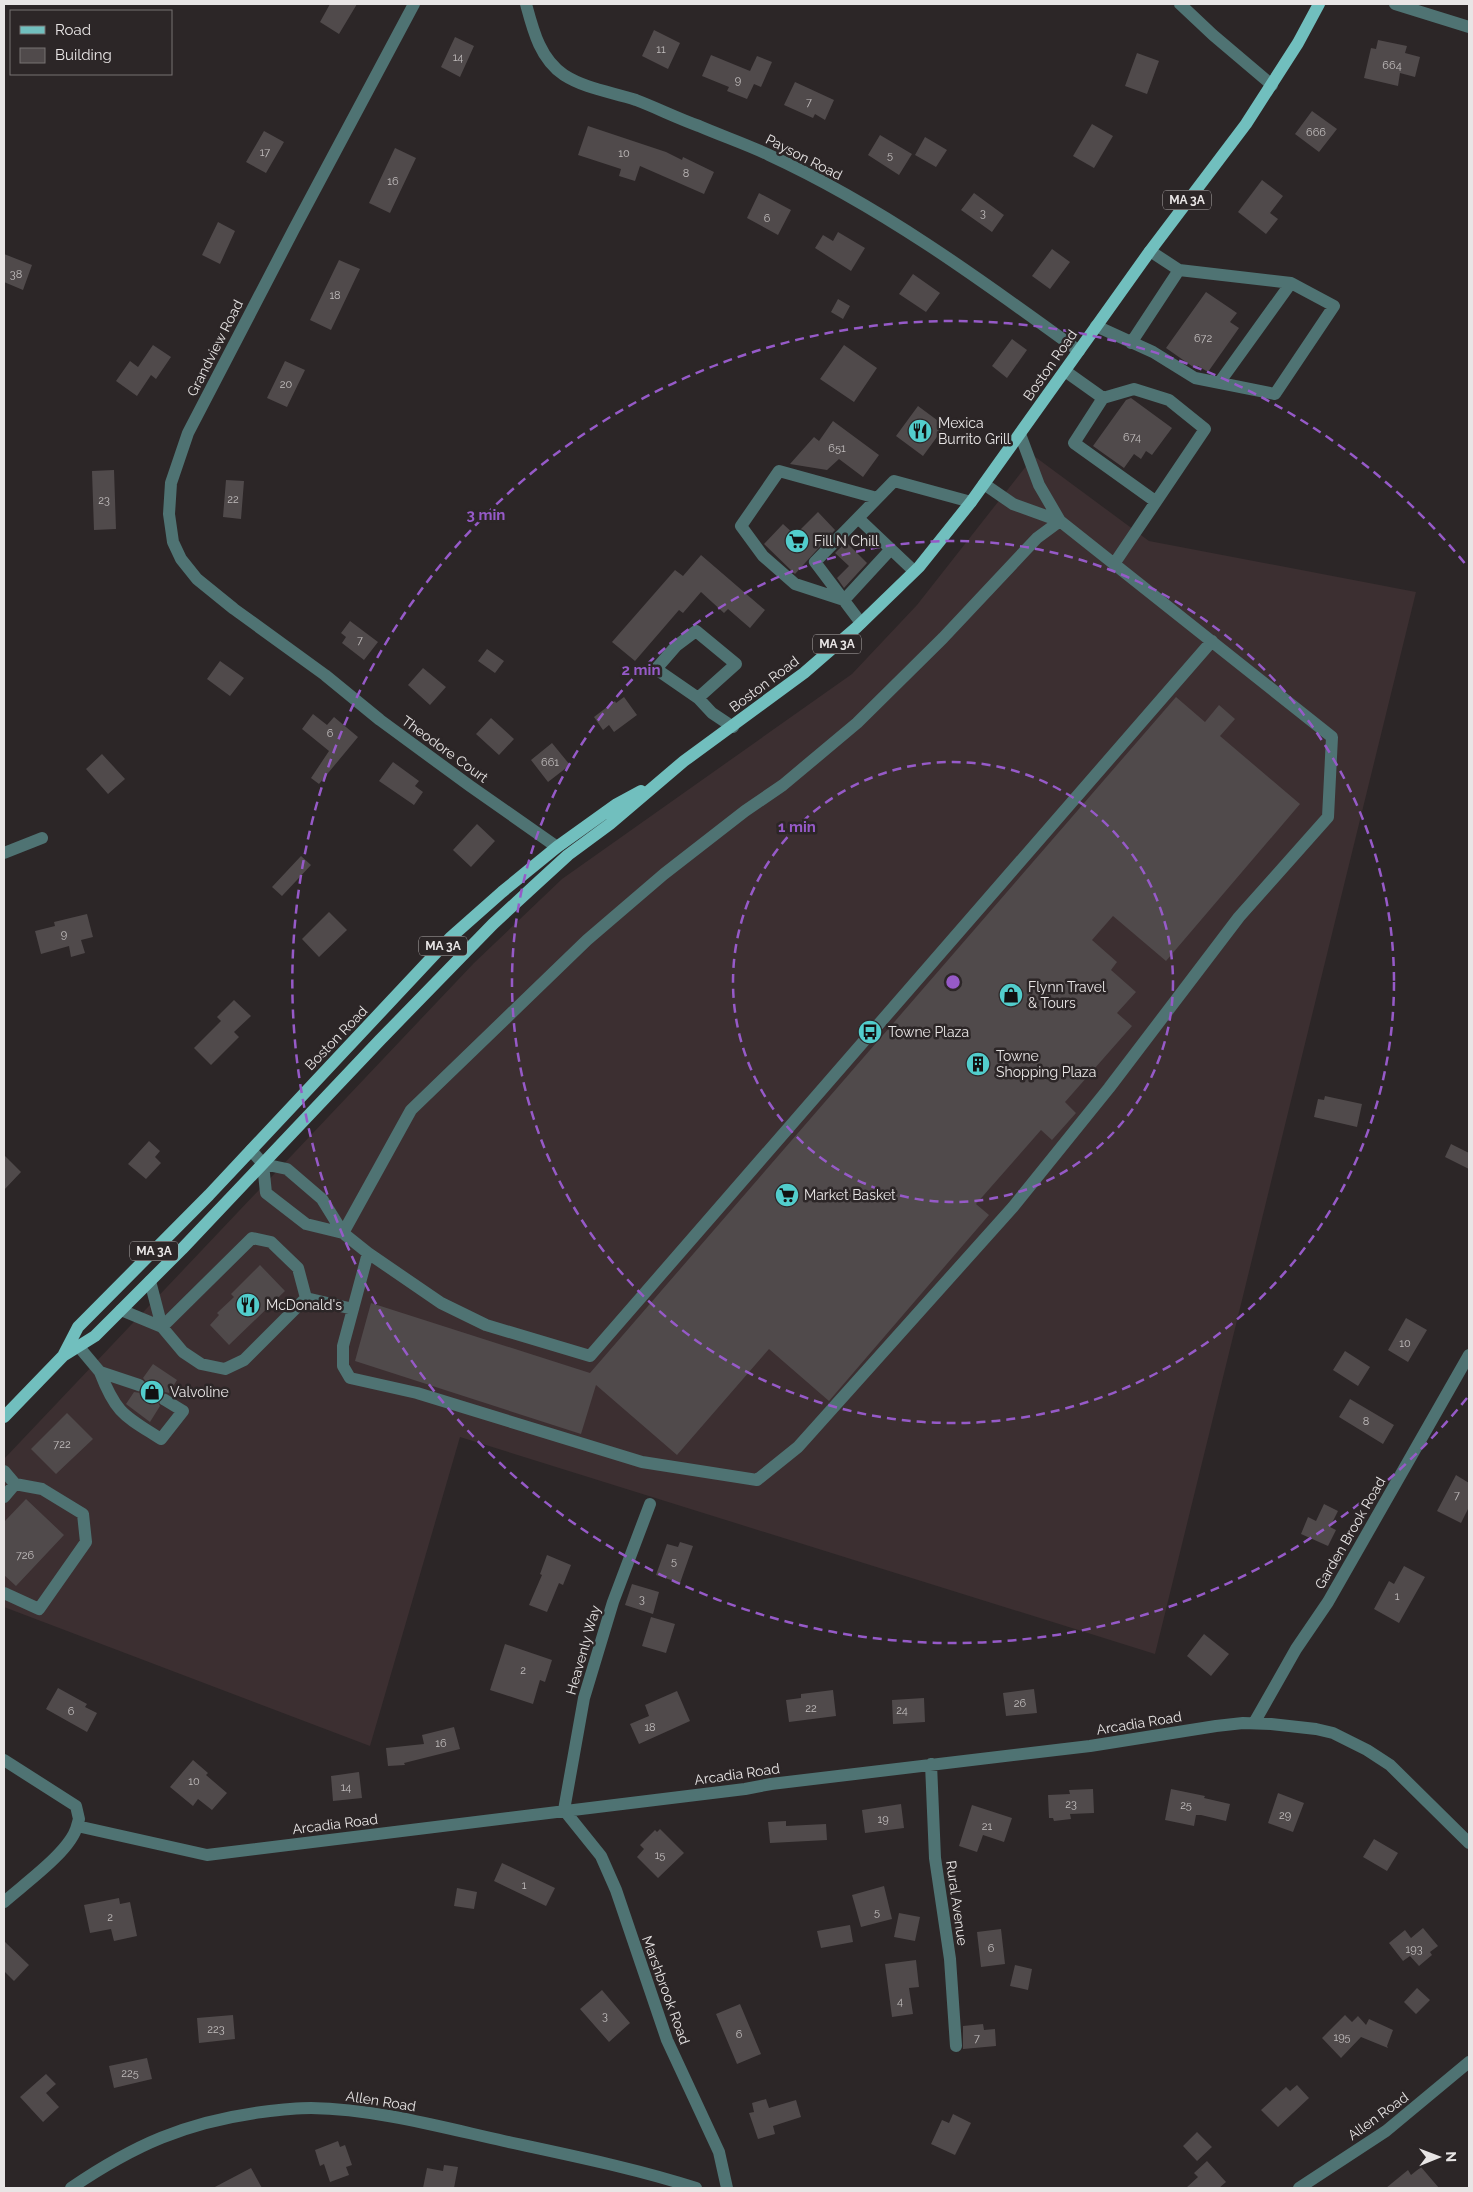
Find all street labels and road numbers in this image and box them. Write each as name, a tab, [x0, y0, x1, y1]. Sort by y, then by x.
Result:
street label: Payson Road	[763, 131, 845, 183]
road number: MA 3A	[1163, 190, 1211, 210]
street label: Grandview Road	[184, 297, 246, 399]
street label: Boston Road	[1020, 327, 1080, 403]
road number: MA 3A	[813, 634, 861, 654]
street label: Boston Road	[726, 653, 802, 715]
street label: Theodore Court	[399, 712, 491, 786]
road number: MA 3A	[419, 936, 467, 956]
street label: Boston Road	[302, 1003, 370, 1073]
road number: MA 3A	[130, 1242, 178, 1260]
street label: Garden Brook Road	[1312, 1474, 1388, 1592]
street label: Heavenly Way	[563, 1603, 604, 1697]
street label: Arcadia Road	[1095, 1708, 1183, 1738]
street label: Arcadia Road	[693, 1760, 781, 1788]
street label: Arcadia Road	[291, 1811, 379, 1837]
street label: Rural Avenue	[943, 1860, 971, 1946]
street label: Marshbrook Road	[639, 1934, 693, 2046]
street label: Allen Road	[345, 2088, 417, 2114]
street label: Allen Road	[1345, 2089, 1411, 2143]

